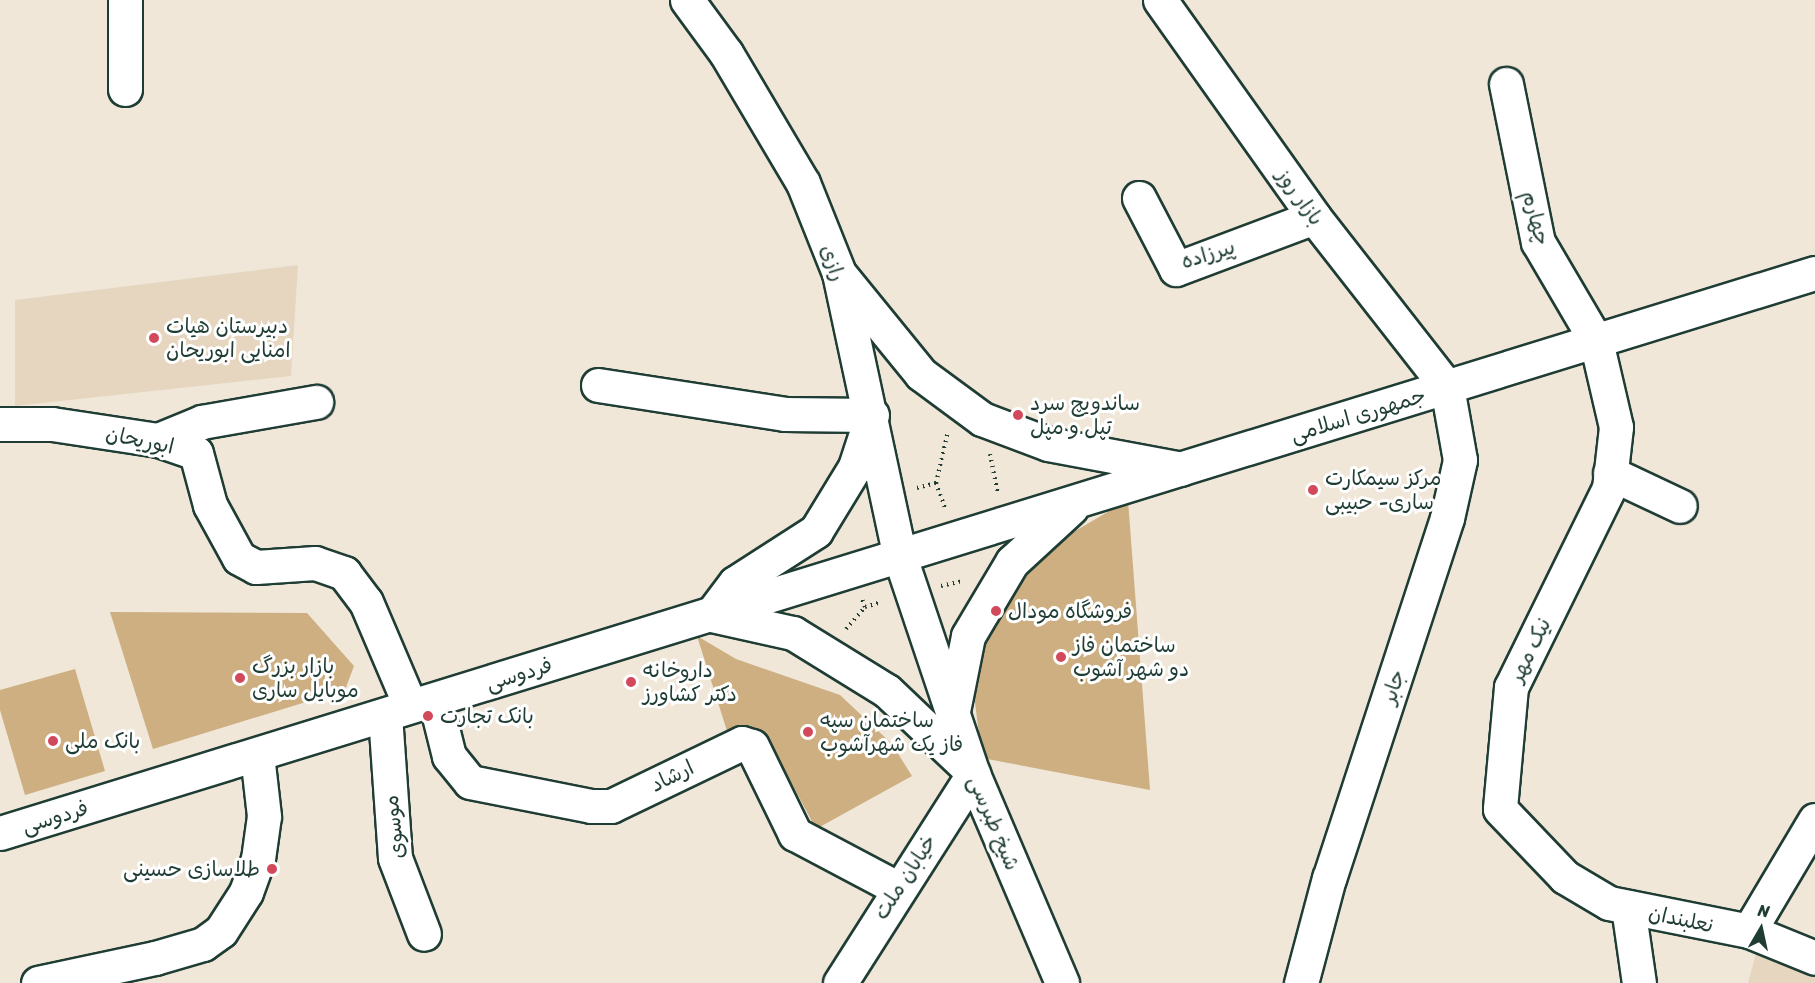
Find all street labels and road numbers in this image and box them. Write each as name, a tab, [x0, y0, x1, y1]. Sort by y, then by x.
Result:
street label: بازار روز	[1271, 164, 1329, 230]
street label: چهارم	[1517, 188, 1555, 248]
street label: پیرزاده	[1178, 234, 1238, 274]
street label: رازی	[815, 241, 851, 285]
street label: جمهوری اسلامی	[1287, 382, 1429, 448]
street label: ابوریحان	[104, 421, 176, 459]
street label: نیک مهر	[1504, 614, 1556, 686]
street label: فردوسی	[483, 652, 555, 696]
street label: جابر	[1376, 666, 1410, 708]
street label: ارشاد	[646, 755, 698, 797]
street label: شیخ طبرسی	[963, 772, 1025, 874]
street label: موسوی	[378, 794, 410, 860]
street label: فردوسی	[19, 795, 91, 839]
street label: خیابان ملت	[868, 830, 942, 924]
street label: نعلبندان	[1646, 900, 1716, 938]

